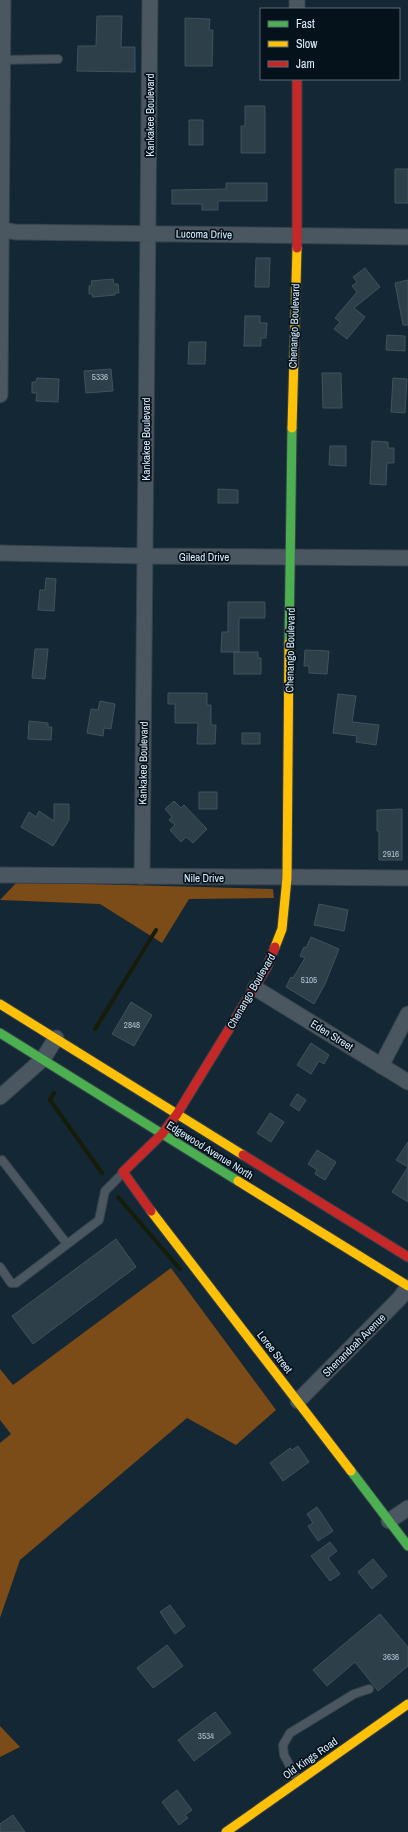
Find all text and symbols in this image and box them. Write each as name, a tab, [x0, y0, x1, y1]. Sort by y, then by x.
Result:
legend	[260, 8, 400, 80]
text: Fast	[296, 16, 315, 32]
text: Slow	[296, 36, 318, 52]
text: Jam	[296, 56, 315, 72]
street label: Kankakee Boulevard	[143, 73, 157, 157]
street label: Lucoma Drive	[176, 227, 232, 241]
street label: Chenango Boulevard	[286, 283, 302, 369]
house number: 5336	[92, 371, 108, 383]
street label: Kankakee Boulevard	[139, 397, 153, 481]
street label: Gilead Drive	[179, 550, 229, 564]
street label: Chenango Boulevard	[282, 608, 298, 692]
street label: Kankakee Boulevard	[135, 721, 151, 805]
house number: 2916	[383, 848, 399, 860]
street label: Nile Drive	[184, 871, 224, 885]
street label: Chenango Boulevard	[224, 951, 278, 1031]
house number: 5105	[301, 974, 317, 986]
street label: Eden Street	[308, 1016, 356, 1054]
house number: 2848	[124, 1019, 140, 1031]
street label: Edgewood Avenue North	[164, 1118, 256, 1182]
street label: Shenandoah Avenue	[319, 1310, 389, 1380]
street label: Loree Street	[254, 1328, 296, 1376]
house number: 3636	[383, 1651, 399, 1663]
house number: 3534	[198, 1730, 214, 1742]
street label: Old Kings Road	[280, 1734, 340, 1782]

